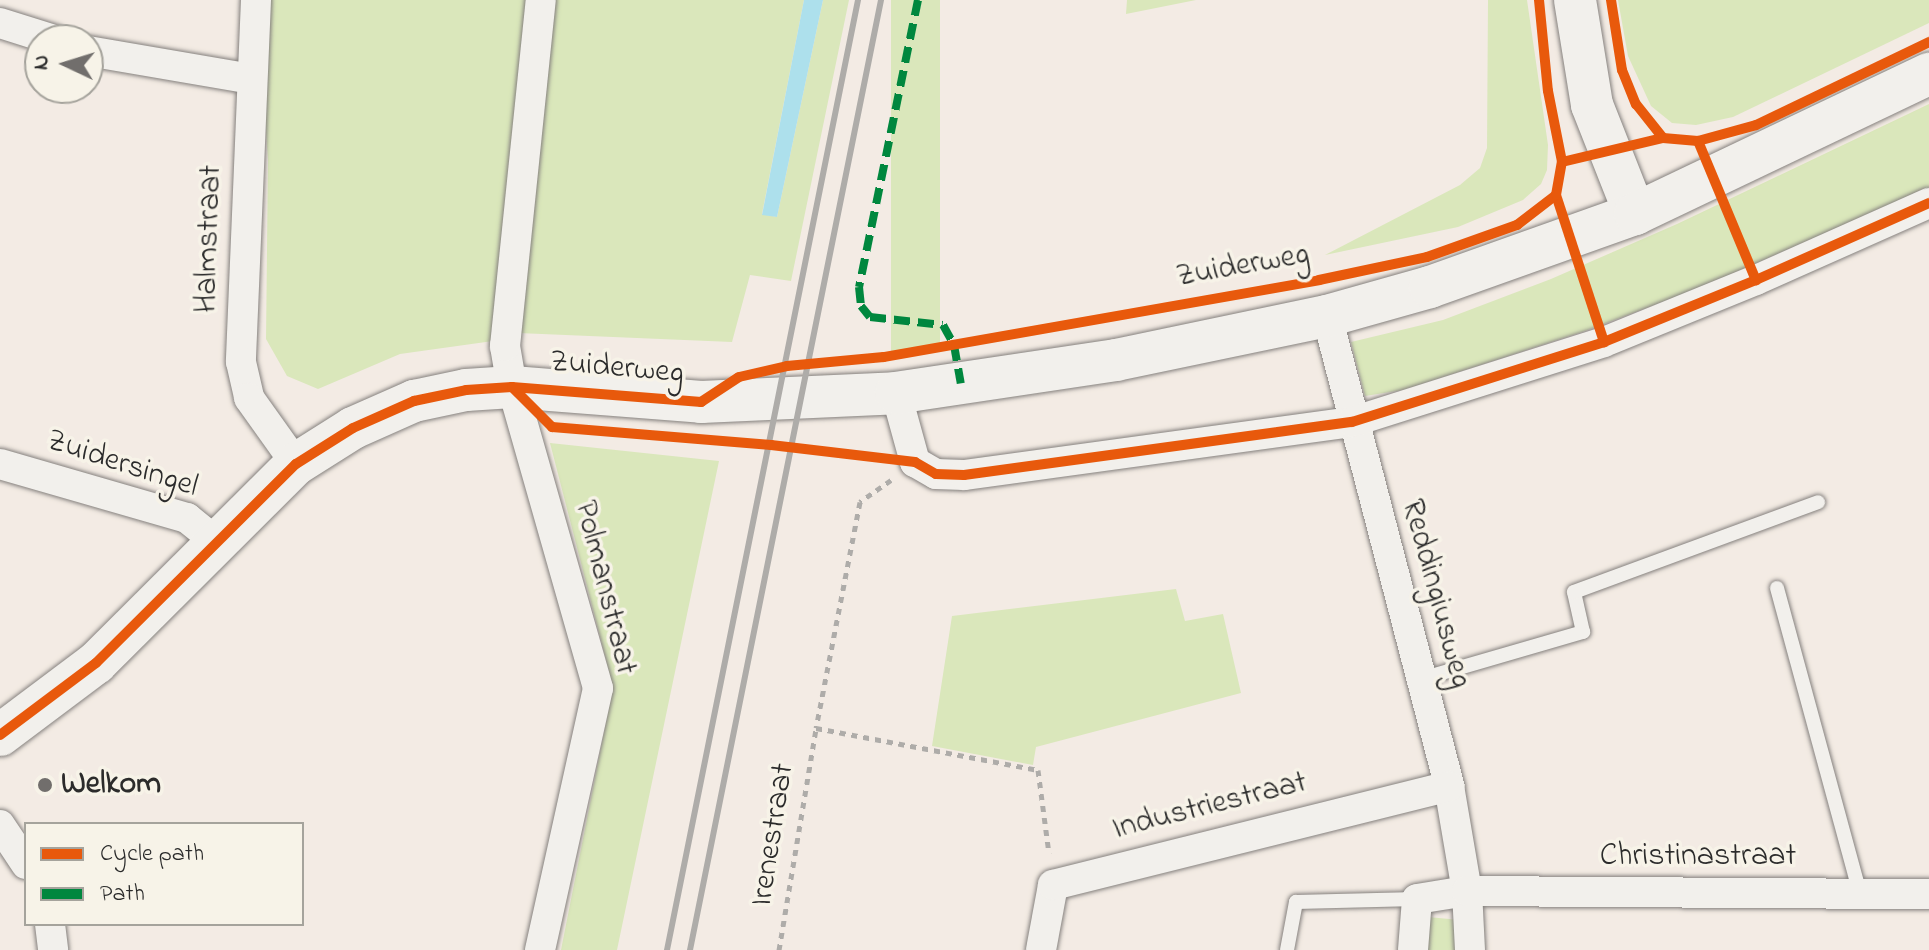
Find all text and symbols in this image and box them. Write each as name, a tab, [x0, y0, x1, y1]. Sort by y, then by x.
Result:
north arrow	[24, 24, 104, 104]
text: N	[26, 54, 59, 71]
street label: Halmstraat	[188, 164, 232, 314]
street label: Zuiderweg	[1174, 236, 1312, 298]
street label: Zuiderweg	[549, 344, 685, 394]
street label: Zuidersingel	[42, 423, 202, 507]
street label: Reddingiusweg	[1391, 495, 1479, 693]
street label: Polmanstraat	[564, 497, 644, 679]
street label: Irenestraat	[744, 761, 804, 909]
street label: Industriestraat	[1109, 764, 1311, 850]
place label: Welkom	[61, 766, 161, 804]
marker: Welkom	[36, 776, 54, 794]
legend	[24, 822, 304, 926]
text: Cycle path	[100, 837, 204, 872]
street label: Christinastraat	[1600, 838, 1796, 876]
text: Path	[100, 877, 145, 912]

